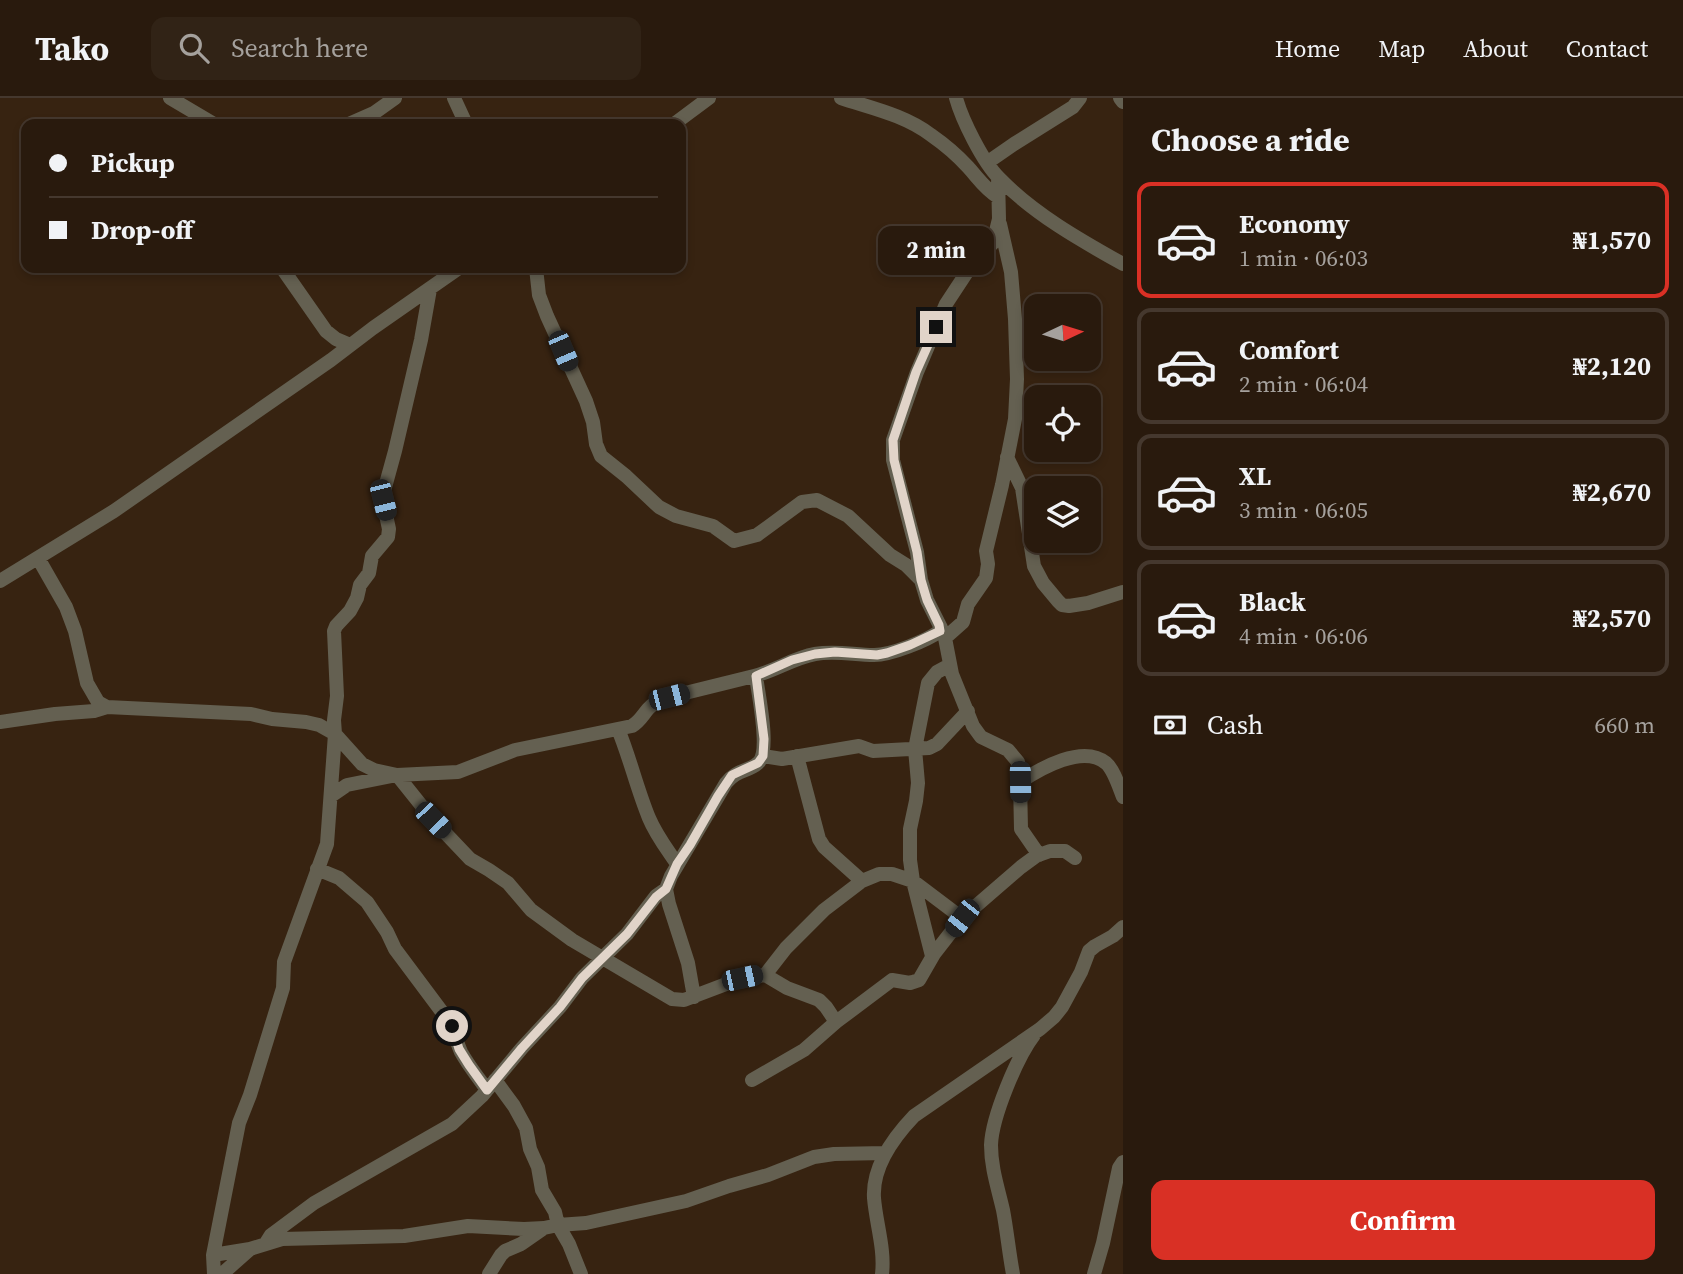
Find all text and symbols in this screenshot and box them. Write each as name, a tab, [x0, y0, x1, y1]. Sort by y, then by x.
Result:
search box	[151, 17, 641, 80]
text: Tako	[35, 26, 109, 71]
icon: search	[175, 29, 213, 67]
text: Search here	[231, 30, 368, 66]
text: Home	[1275, 32, 1340, 65]
text: Map	[1378, 32, 1425, 65]
text: About	[1463, 32, 1528, 65]
text: Contact	[1566, 32, 1648, 65]
text: Choose a ride	[1151, 118, 1350, 162]
text: Pickup	[91, 145, 175, 181]
text: Economy	[1239, 206, 1350, 242]
icon: car	[1155, 209, 1218, 272]
text: Drop-off	[91, 212, 193, 248]
text: ₦1,570	[1573, 222, 1651, 258]
callout: 2 min	[878, 226, 994, 274]
text: 2 min	[906, 234, 966, 266]
text: 1 min · 06:03	[1239, 242, 1368, 274]
north arrow	[1024, 294, 1101, 371]
map controls	[1024, 294, 1101, 553]
route end	[920, 311, 952, 343]
car	[546, 328, 581, 374]
text: Comfort	[1239, 332, 1339, 368]
icon: car	[1155, 335, 1218, 398]
text: ₦2,120	[1573, 348, 1651, 384]
text: 2 min · 06:04	[1239, 368, 1368, 400]
button: locate	[1024, 385, 1101, 462]
text: XL	[1239, 458, 1271, 494]
icon: car	[1155, 461, 1218, 524]
text: ₦2,670	[1573, 474, 1651, 510]
button: layers	[1024, 476, 1101, 553]
car	[368, 477, 399, 523]
text: 3 min · 06:05	[1239, 494, 1368, 526]
text: Black	[1239, 584, 1306, 620]
icon: car	[1155, 587, 1218, 650]
text: ₦2,570	[1573, 600, 1651, 636]
text: 4 min · 06:06	[1239, 620, 1368, 652]
car	[647, 682, 692, 712]
icon: cash	[1151, 706, 1189, 744]
text: Cash	[1207, 707, 1263, 743]
text: 660 m	[1594, 709, 1655, 741]
car	[1010, 761, 1031, 803]
car	[411, 798, 456, 842]
car	[941, 895, 984, 941]
car	[720, 963, 765, 993]
route start	[436, 1010, 468, 1042]
button: Confirm	[1151, 1180, 1655, 1260]

